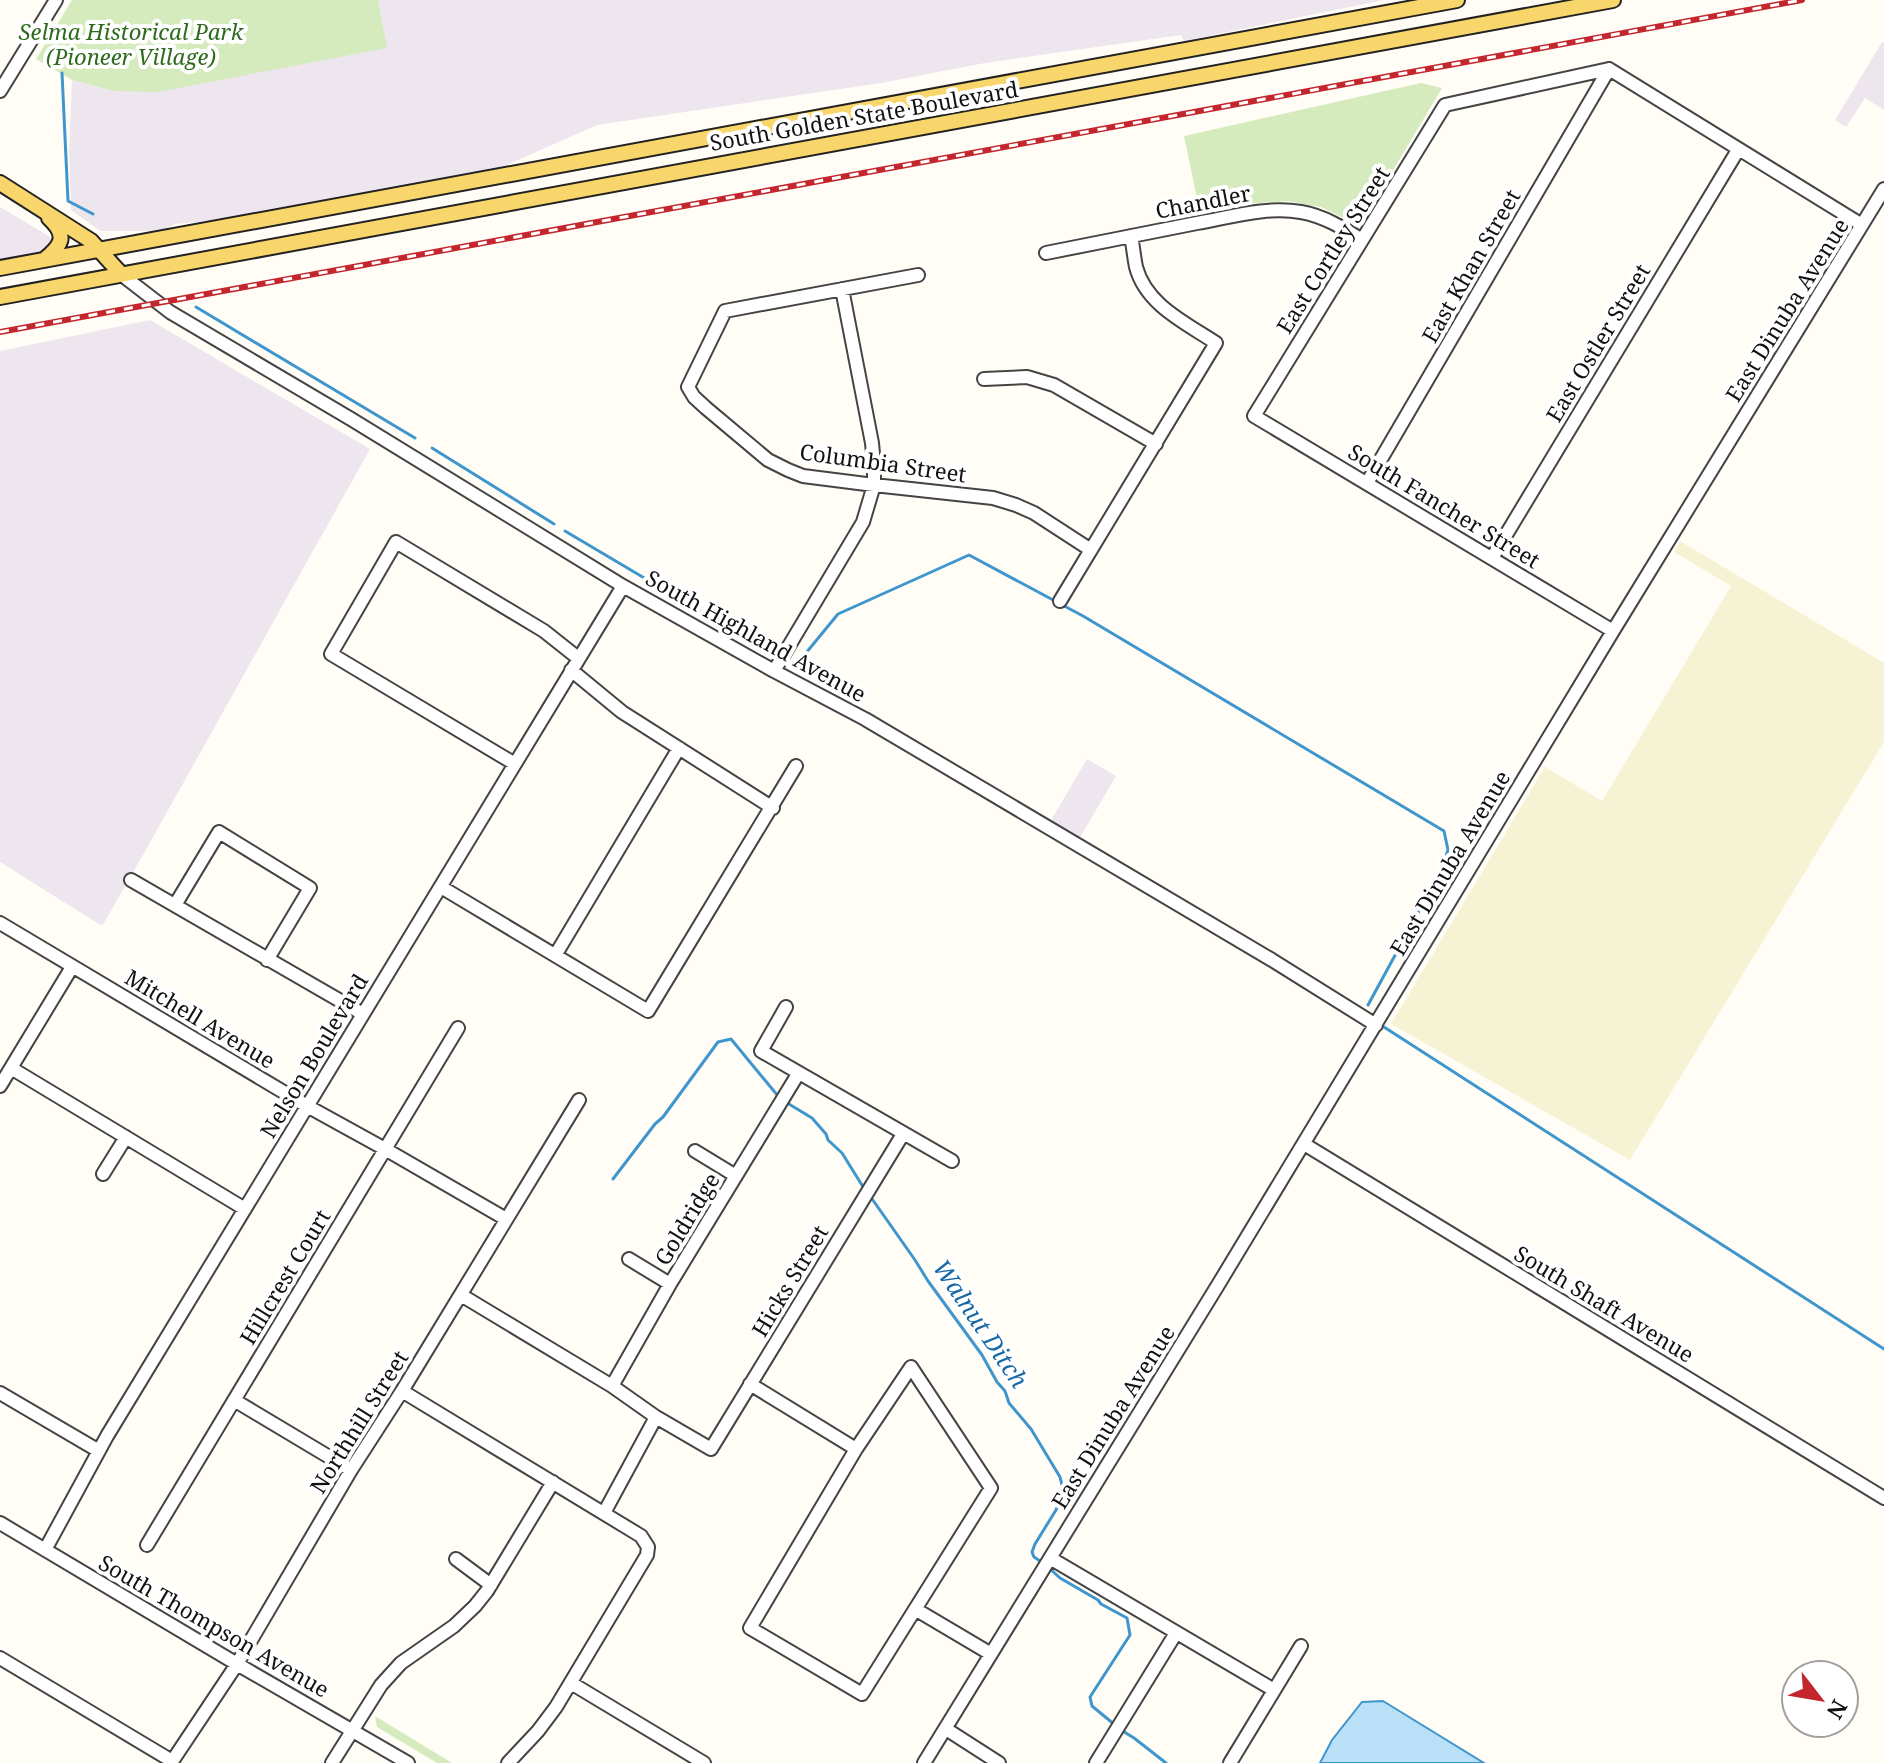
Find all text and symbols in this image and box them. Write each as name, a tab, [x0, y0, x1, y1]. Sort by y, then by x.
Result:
park label: Selma Historical Park (Pioneer Village)	[19, 16, 245, 71]
street label: South Golden State Boulevard	[707, 73, 1021, 157]
street label: East Cortley Street	[1269, 160, 1396, 339]
street label: Chandler	[1153, 177, 1254, 225]
street label: East Khan Street	[1414, 183, 1526, 348]
street label: East Dinuba Avenue	[1718, 212, 1855, 407]
street label: East Ostler Street	[1538, 258, 1656, 427]
street label: Columbia Street	[798, 435, 969, 489]
street label: South Fancher Street	[1343, 436, 1546, 574]
street label: South Highland Avenue	[641, 562, 872, 708]
street label: East Dinuba Avenue	[1382, 764, 1516, 961]
street label: Mitchell Avenue	[120, 962, 281, 1075]
street label: Nelson Boulevard	[252, 967, 374, 1143]
street label: Goldridge	[647, 1167, 726, 1270]
street label: Hillcrest Court	[232, 1203, 336, 1350]
street label: Hicks Street	[744, 1219, 834, 1342]
street label: South Shaft Avenue	[1509, 1238, 1700, 1369]
water label: Walnut Ditch	[926, 1252, 1036, 1394]
street label: East Dinuba Avenue	[1044, 1319, 1181, 1514]
street label: Northhill Street	[302, 1344, 414, 1499]
street label: South Thompson Avenue	[94, 1547, 335, 1704]
north arrow	[1780, 1659, 1860, 1739]
text: N	[1821, 1695, 1855, 1725]

